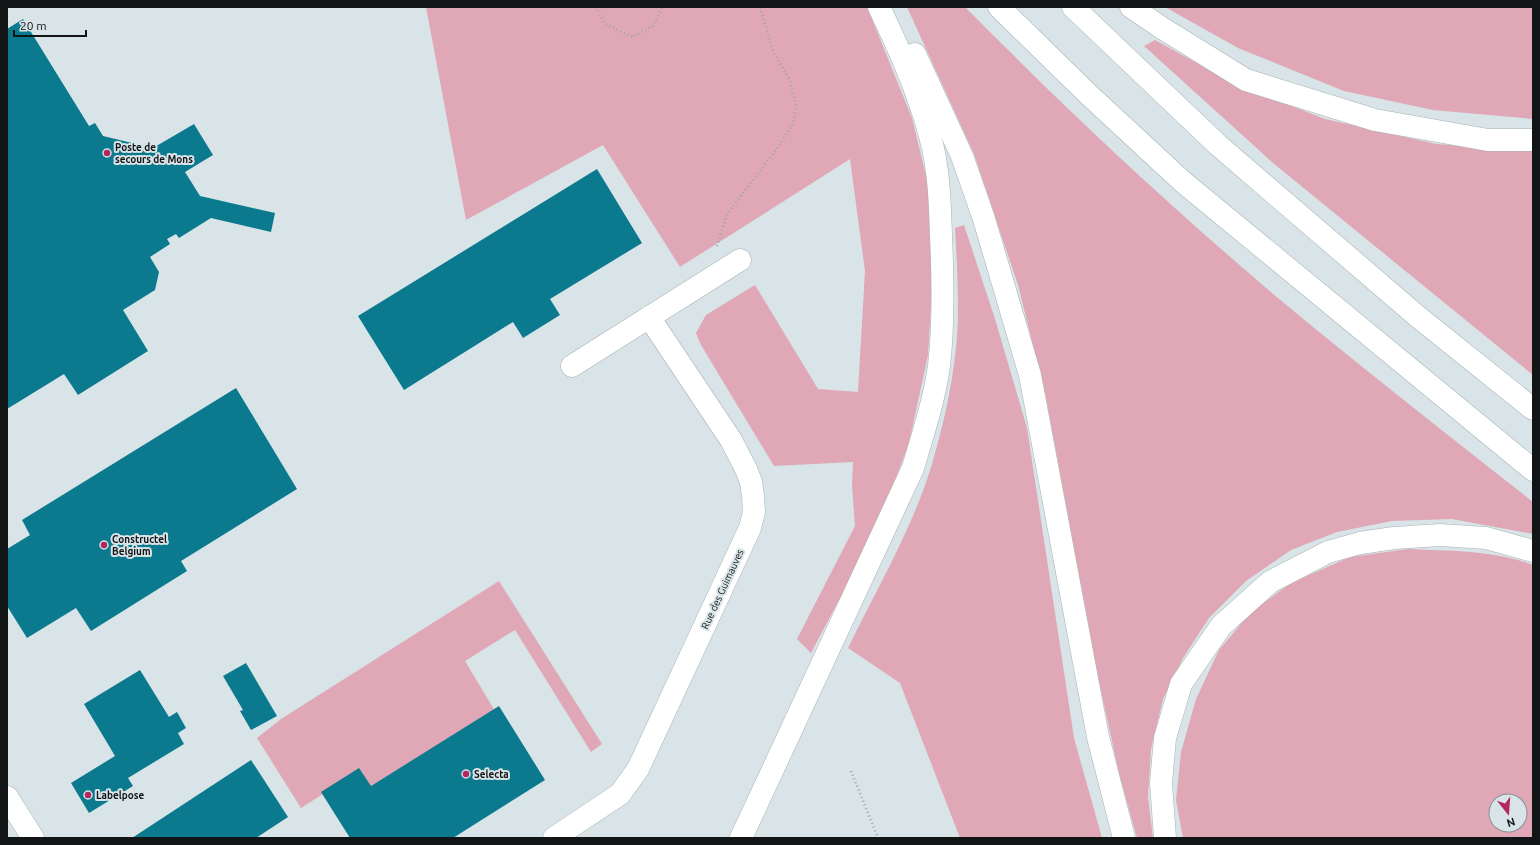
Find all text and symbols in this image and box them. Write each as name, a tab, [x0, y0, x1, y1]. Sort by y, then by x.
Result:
scale bar	[14, 12, 86, 38]
text: 20 m	[20, 19, 47, 32]
place label: Poste de secours de Mons	[115, 142, 193, 165]
marker: Poste de secours de Mons	[102, 148, 112, 158]
place label: Constructel Belgium	[112, 534, 167, 557]
marker: Constructel Belgium	[99, 540, 109, 550]
street label: Rue des Guimauves	[699, 548, 746, 631]
marker: Selecta	[461, 769, 471, 779]
place label: Selecta	[474, 769, 509, 780]
marker: Labelpose	[83, 790, 93, 800]
place label: Labelpose	[96, 790, 145, 801]
north arrow	[1488, 793, 1528, 833]
text: N	[1505, 816, 1517, 830]

